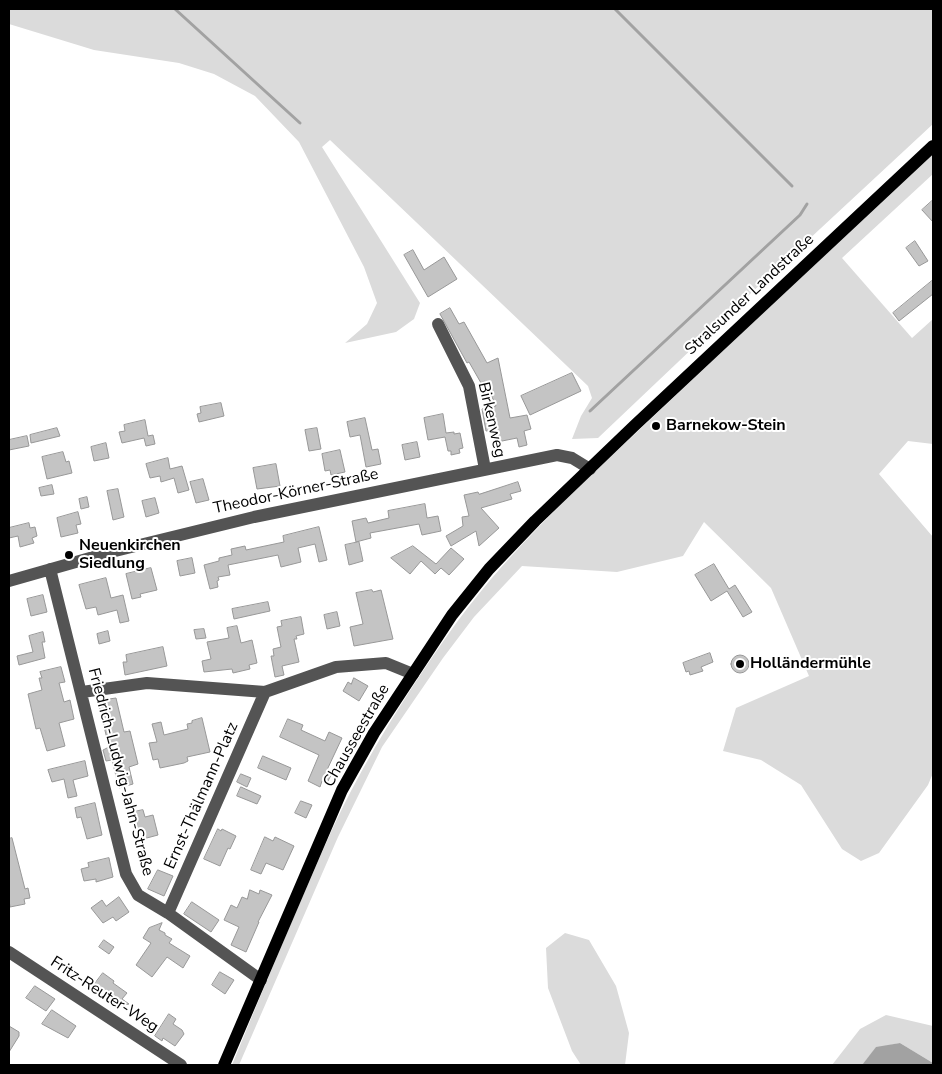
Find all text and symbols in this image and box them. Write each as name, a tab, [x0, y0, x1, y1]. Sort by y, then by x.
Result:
street label: Stralsunder Landstraße	[682, 230, 818, 360]
street label: Birkenweg	[473, 380, 509, 460]
place label: Barnekow-Stein	[666, 416, 786, 436]
marker: Barnekow-Stein	[650, 420, 662, 432]
street label: Theodor-Körner-Straße	[212, 465, 380, 519]
place label: Neuenkirchen Siedlung	[79, 536, 181, 574]
marker: Neuenkirchen Siedlung	[63, 549, 75, 561]
place label: Holländermühle	[750, 654, 871, 674]
marker: Holländermühle	[734, 658, 746, 670]
street label: Friedrich-Ludwig-Jahn-Straße	[83, 666, 157, 878]
street label: Chausseestraße	[320, 681, 394, 791]
street label: Ernst-Thälmann-Platz	[161, 720, 243, 872]
street label: Fritz-Reuter-Weg	[46, 953, 162, 1037]

